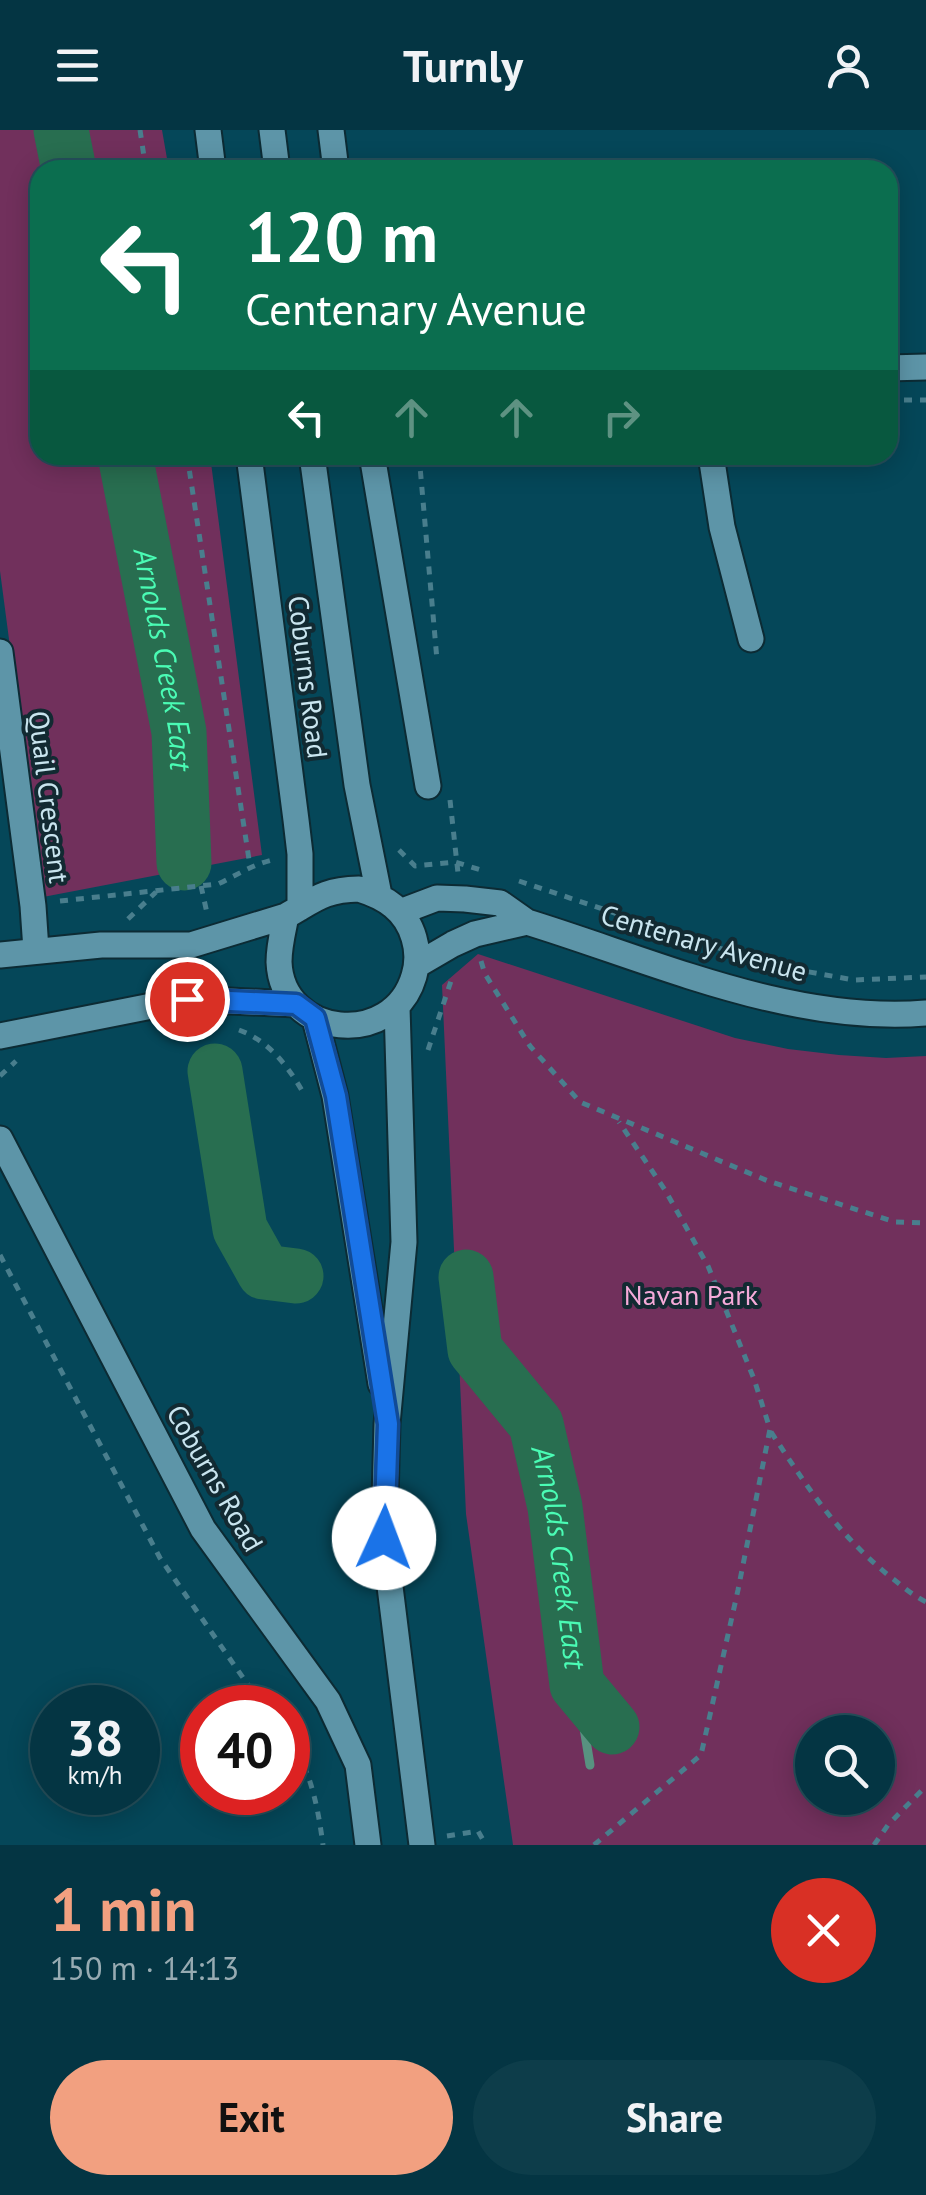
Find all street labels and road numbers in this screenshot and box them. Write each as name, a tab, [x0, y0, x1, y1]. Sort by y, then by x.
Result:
street label: Coburns Road	[280, 593, 337, 760]
street label: Quail Crescent	[21, 709, 78, 886]
street label: Centenary Avenue	[597, 895, 811, 990]
street label: Coburns Road	[159, 1398, 272, 1558]

